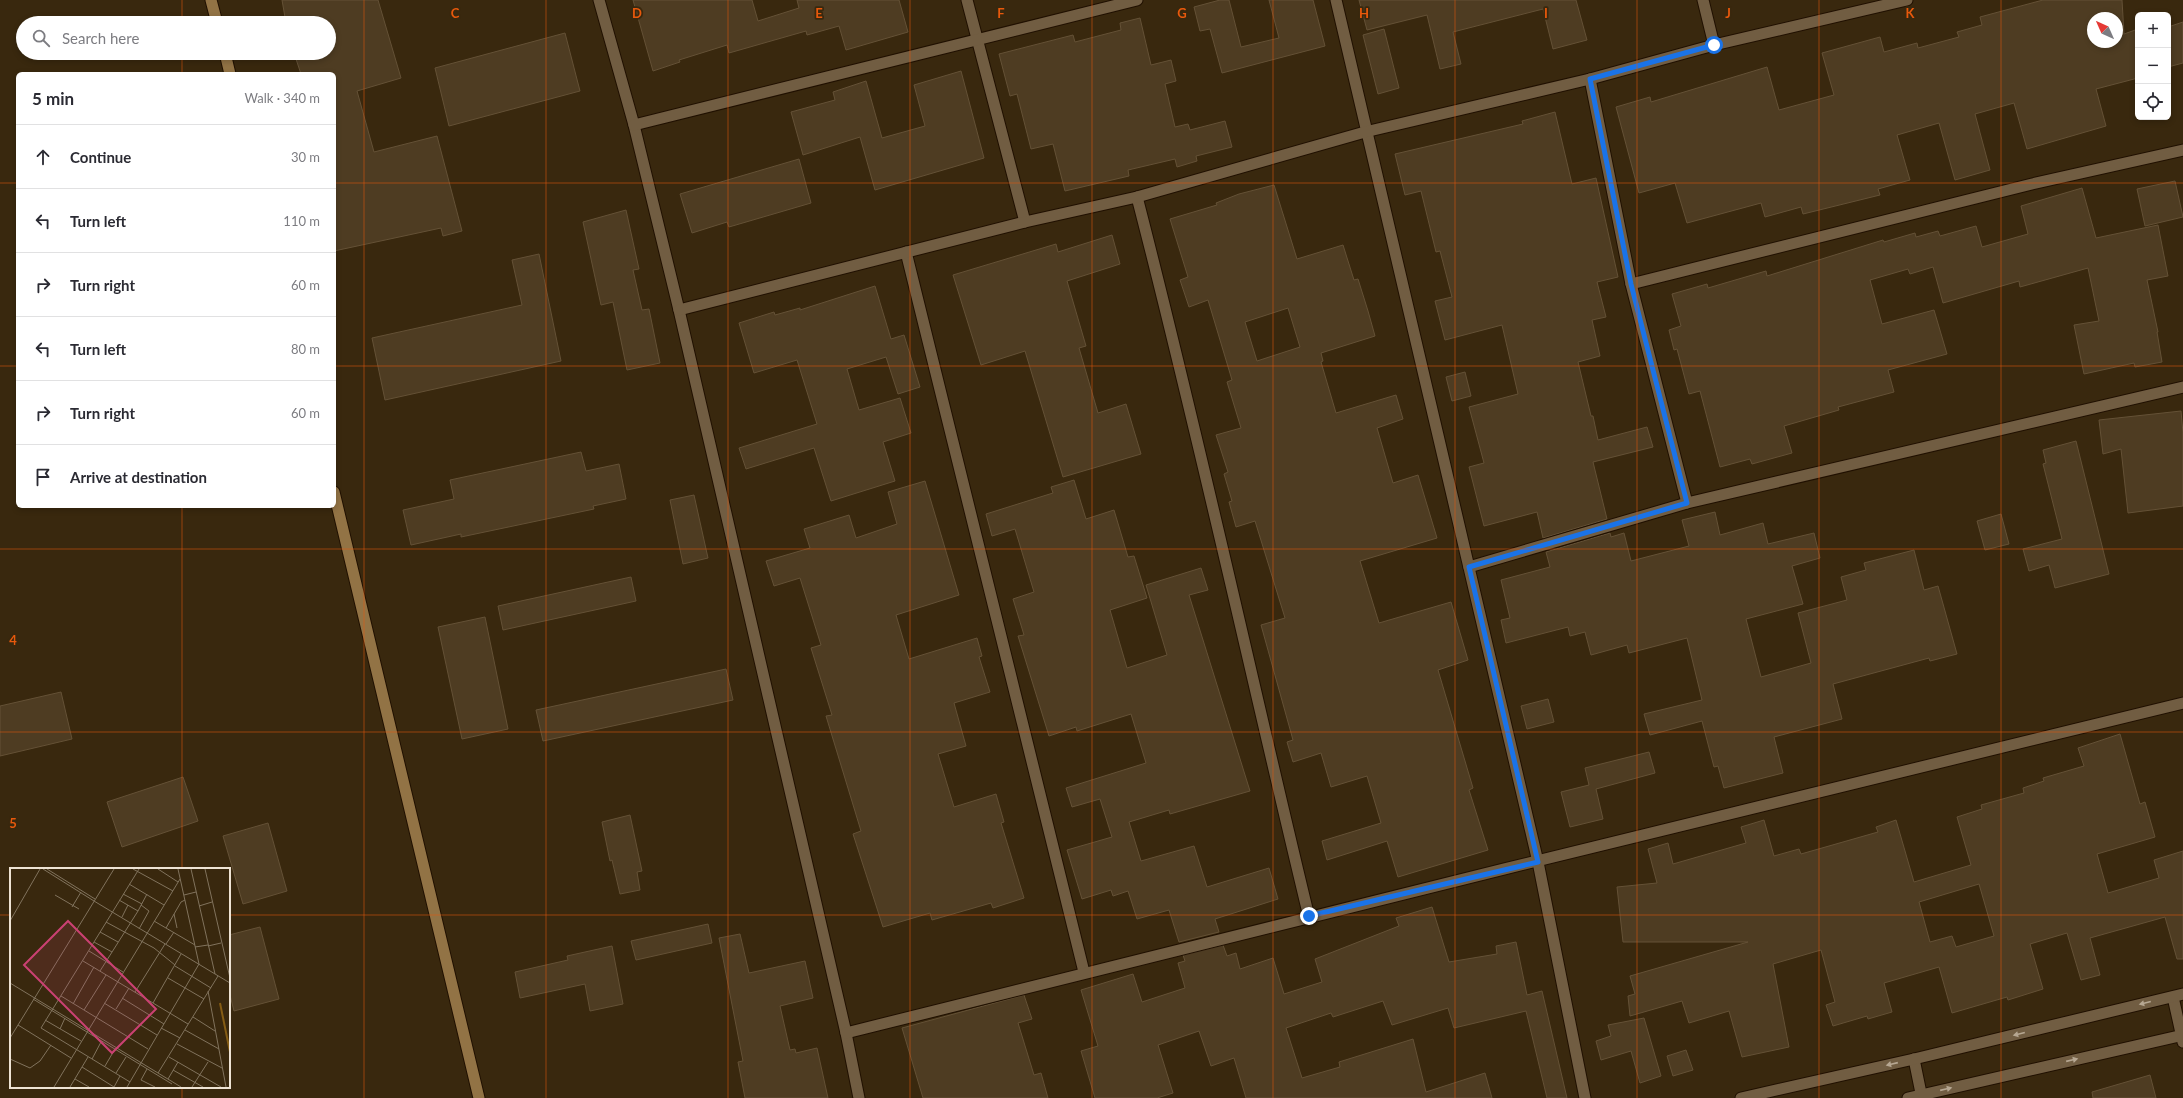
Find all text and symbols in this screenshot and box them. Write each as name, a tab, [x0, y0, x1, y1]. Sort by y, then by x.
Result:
text: C	[451, 5, 460, 21]
text: D	[632, 5, 642, 21]
text: E	[815, 5, 823, 21]
text: F	[997, 5, 1005, 21]
text: G	[1177, 5, 1187, 21]
text: H	[1359, 5, 1369, 21]
text: I	[1544, 5, 1548, 21]
text: J	[1725, 5, 1731, 21]
text: K	[1906, 5, 1916, 21]
north arrow	[2087, 12, 2123, 48]
map controls	[2135, 12, 2171, 120]
button: +	[2135, 12, 2171, 48]
search box	[16, 16, 336, 60]
icon: search	[30, 27, 52, 49]
text: Search here	[62, 29, 139, 47]
route start	[1705, 36, 1723, 54]
button: −	[2135, 48, 2171, 84]
button: locate	[2135, 84, 2171, 120]
text: 5 min	[32, 88, 74, 109]
text: Walk · 340 m	[244, 90, 320, 106]
icon: ahead	[32, 146, 54, 168]
text: Continue	[70, 148, 131, 166]
text: 30 m	[291, 149, 320, 165]
icon: left	[32, 210, 54, 232]
text: Turn left	[70, 212, 126, 230]
text: 110 m	[283, 213, 320, 229]
icon: right	[32, 274, 54, 296]
text: Turn right	[70, 276, 135, 294]
text: 60 m	[291, 277, 320, 293]
icon: left	[32, 338, 54, 360]
text: Turn left	[70, 340, 126, 358]
text: 80 m	[291, 341, 320, 357]
icon: right	[32, 402, 54, 424]
text: Turn right	[70, 404, 135, 422]
text: 60 m	[291, 405, 320, 421]
icon: arrive	[32, 466, 54, 488]
text: Arrive at destination	[70, 468, 207, 486]
text: 4	[9, 632, 17, 648]
text: 5	[9, 815, 17, 831]
inset map	[10, 868, 230, 1088]
route end	[1300, 907, 1318, 925]
one-way arrow	[2139, 1001, 2151, 1007]
one-way arrow	[2013, 1031, 2025, 1037]
one-way arrow	[2066, 1057, 2078, 1063]
one-way arrow	[1886, 1062, 1898, 1068]
one-way arrow	[1939, 1086, 1952, 1092]

